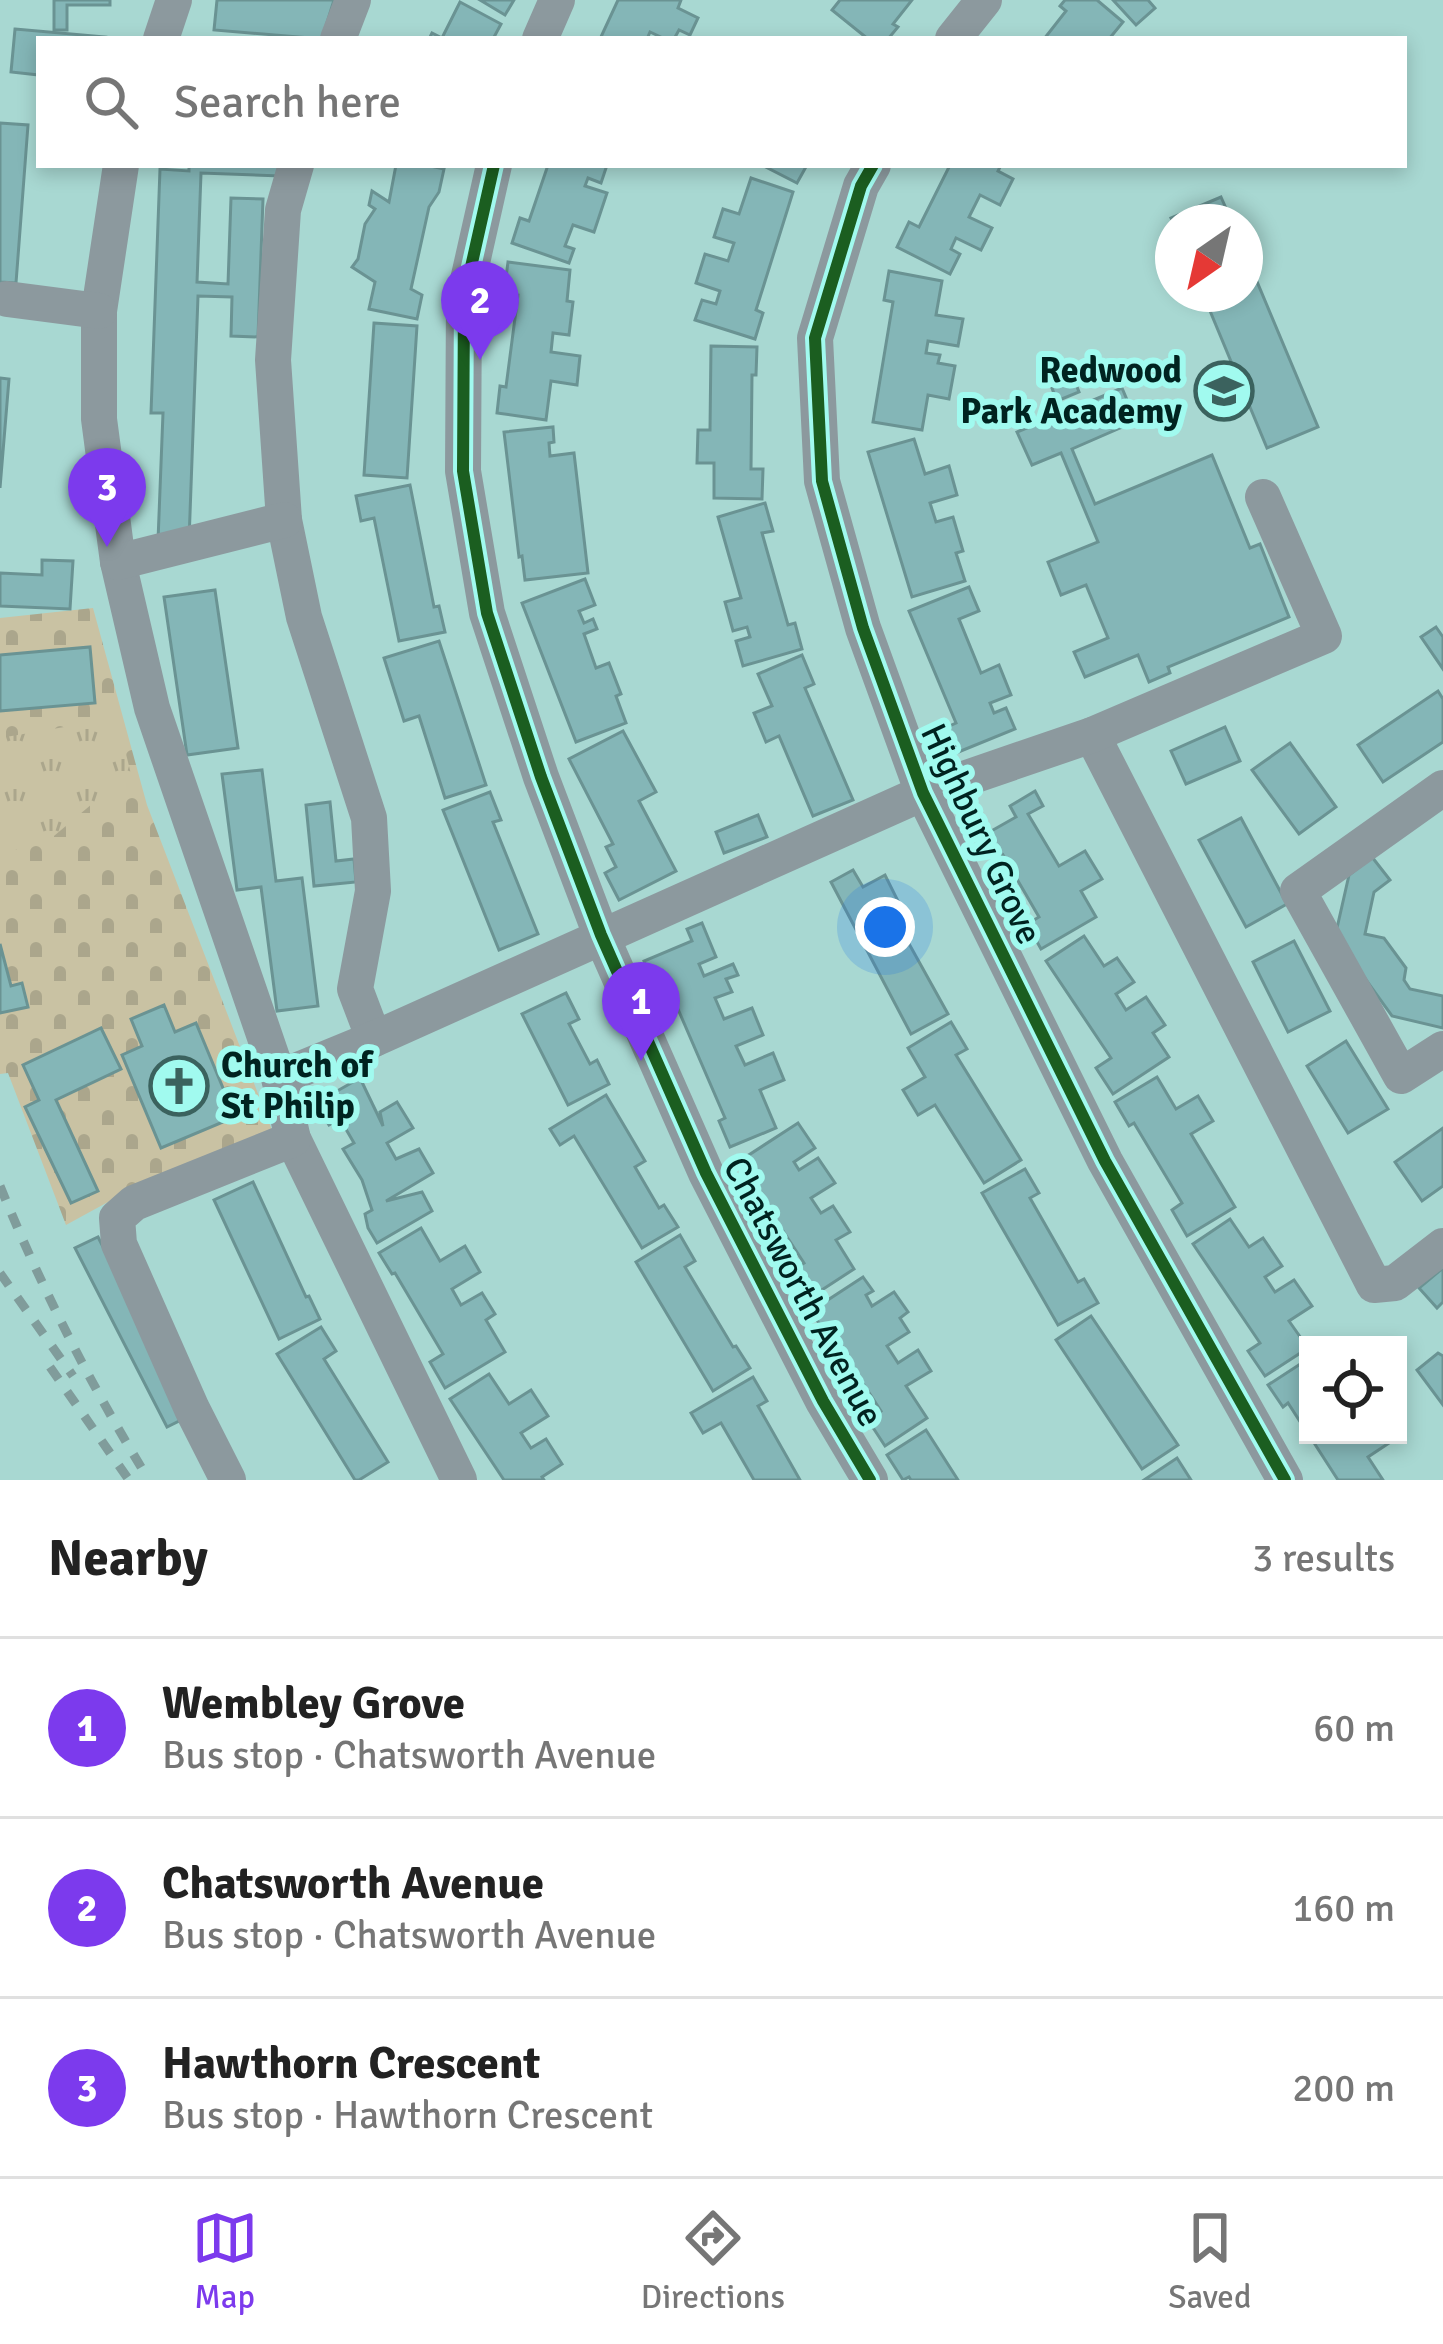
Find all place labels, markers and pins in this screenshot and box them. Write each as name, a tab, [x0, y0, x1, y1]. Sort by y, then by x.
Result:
pin: 2	[441, 261, 519, 360]
place label: Redwood Park Academy	[960, 348, 1182, 434]
school or university icon: Redwood Park Academy	[1193, 360, 1255, 422]
pin: 3	[68, 448, 146, 547]
pin: 1	[602, 962, 680, 1061]
place label: Church of St Philip	[221, 1043, 374, 1129]
church icon: Church of St Philip	[148, 1055, 210, 1117]

